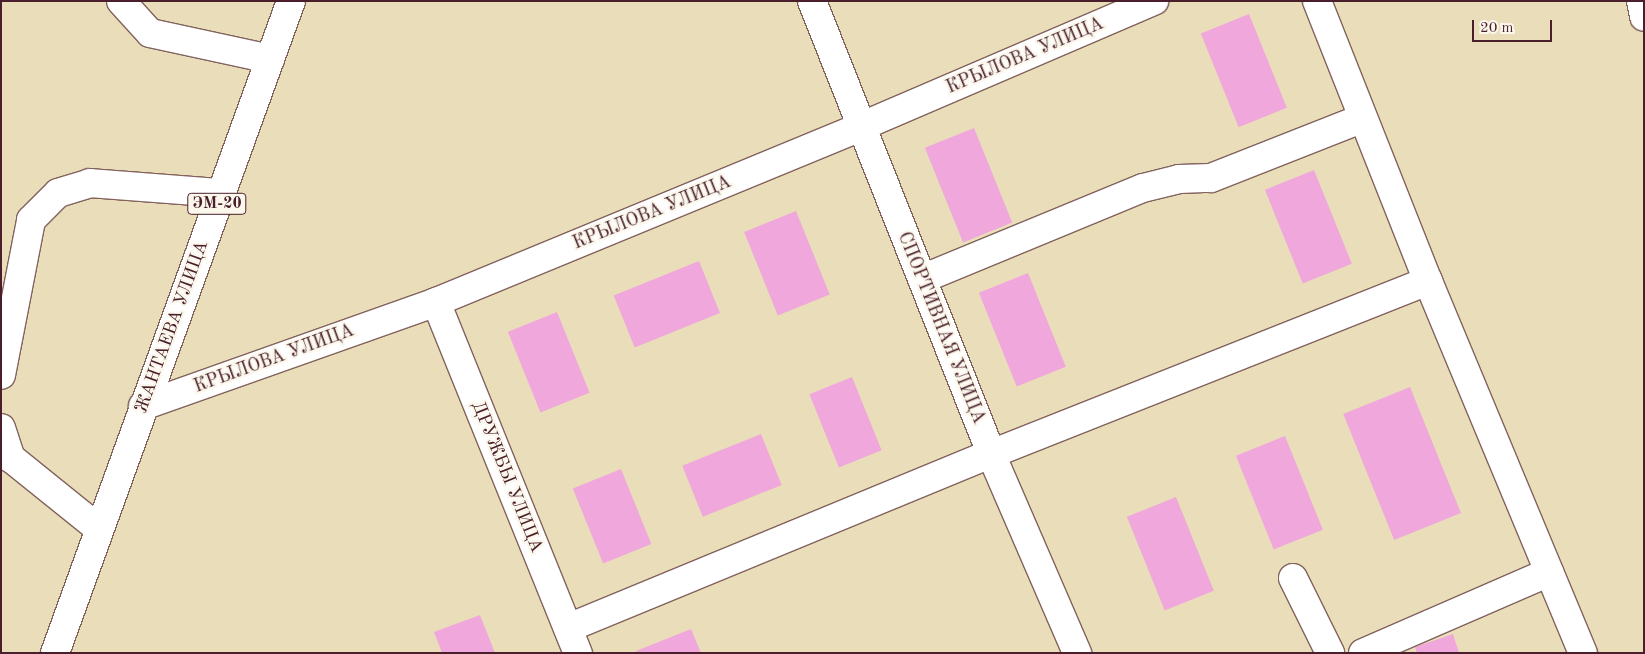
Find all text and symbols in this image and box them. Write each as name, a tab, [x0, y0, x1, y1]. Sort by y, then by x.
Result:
scale bar	[1475, 10, 1555, 42]
street label: КРЫЛОВА УЛИЦА	[943, 13, 1107, 99]
text: 20 m	[1480, 21, 1514, 36]
street label: КРЫЛОВА УЛИЦА	[570, 171, 734, 255]
road number: ЭМ-20	[187, 190, 247, 218]
street label: СПОРТИВНАЯ УЛИЦА	[893, 229, 989, 427]
street label: ЖАНТАЕВА УЛИЦА	[131, 238, 213, 416]
street label: КРЫЛОВА УЛИЦА	[191, 320, 357, 398]
street label: ДРУЖБЫ УЛИЦА	[467, 398, 547, 556]

